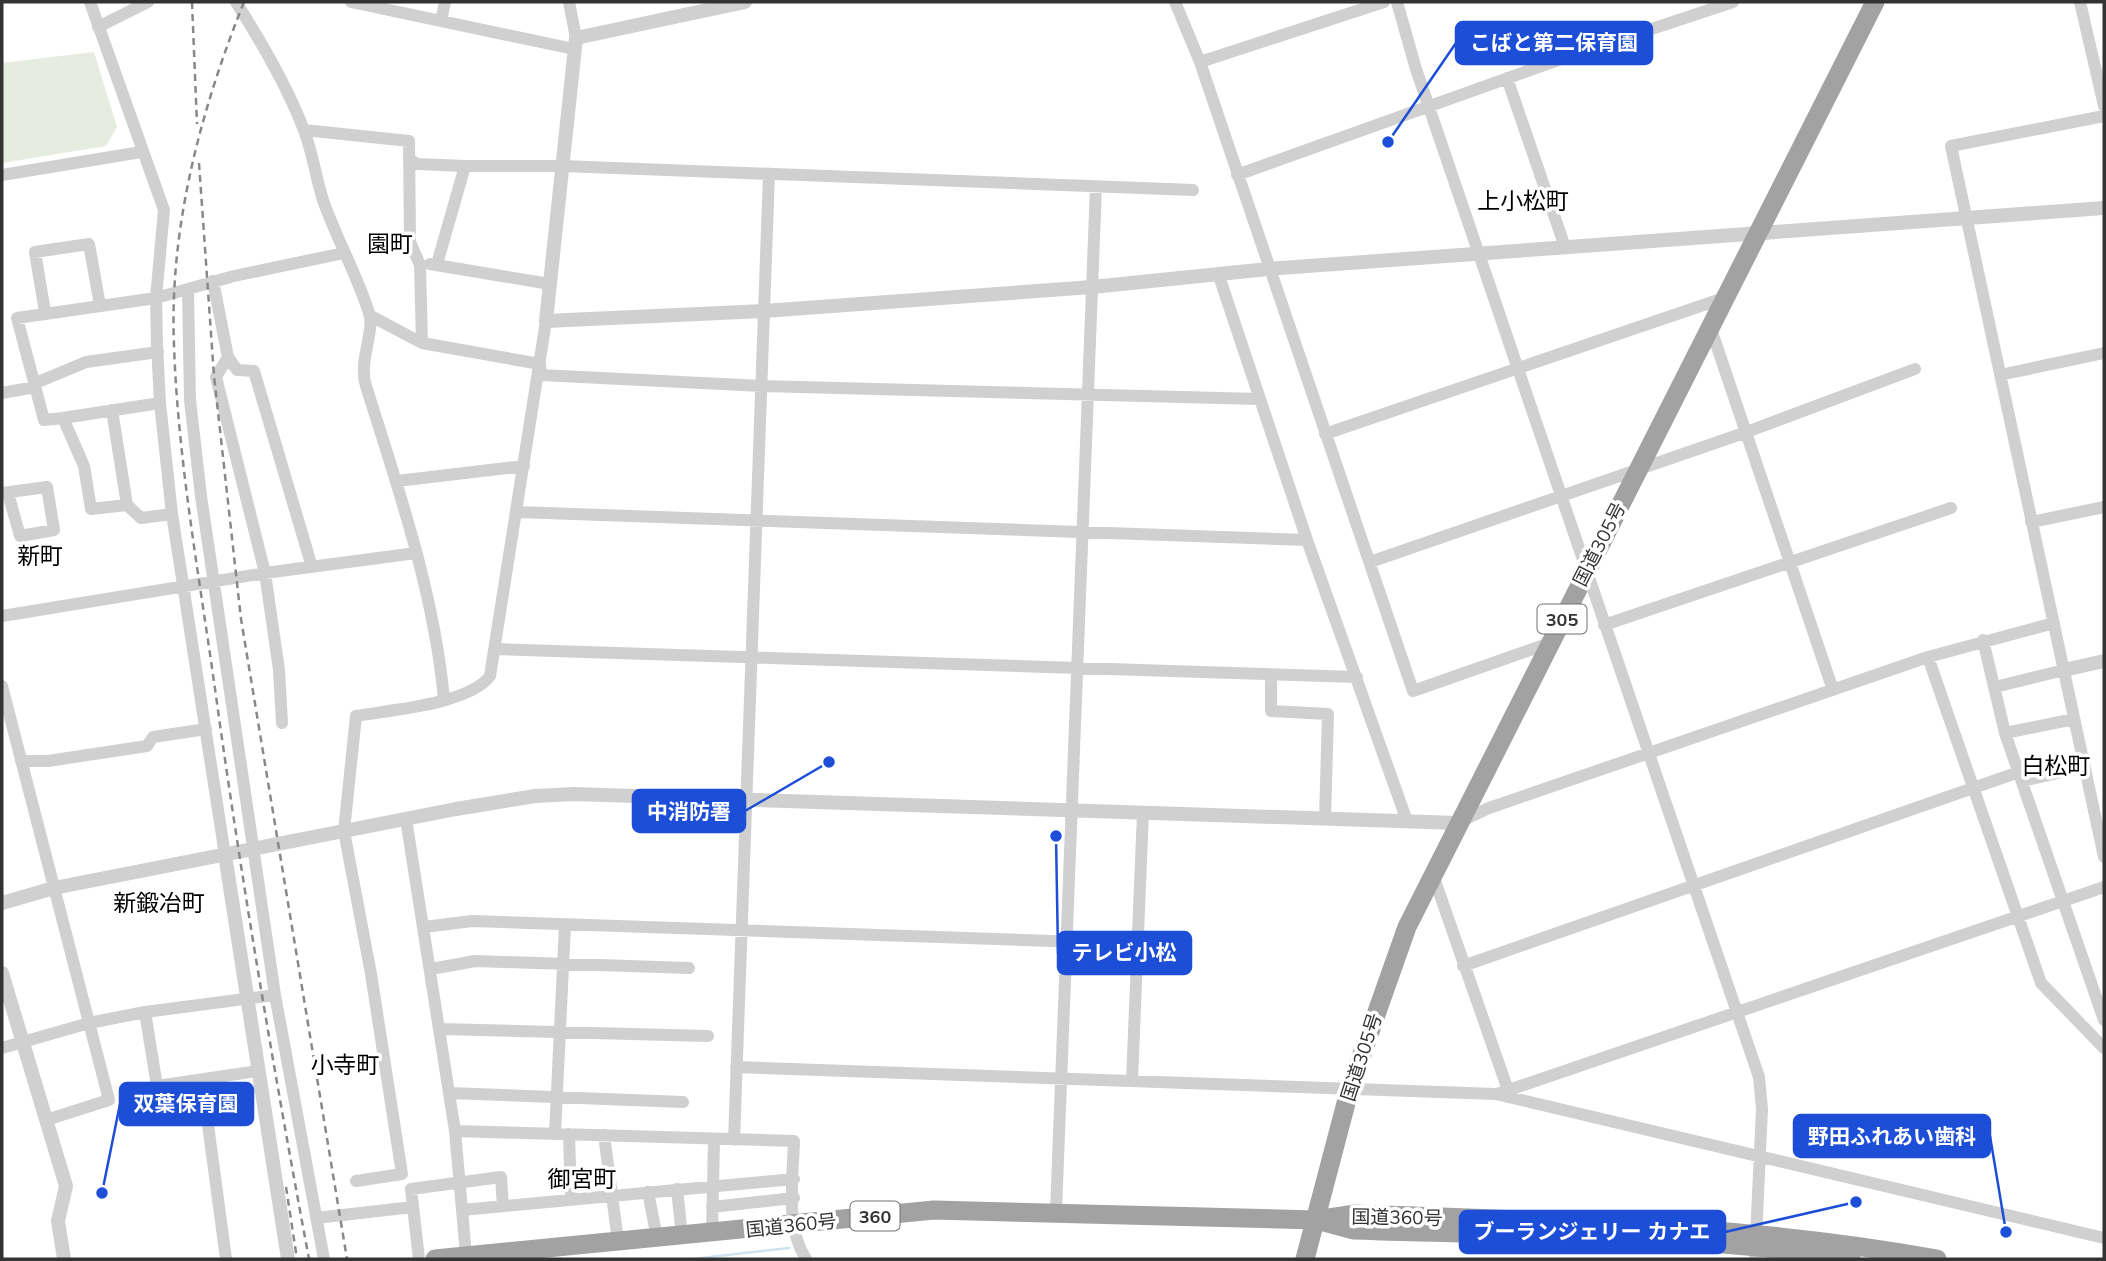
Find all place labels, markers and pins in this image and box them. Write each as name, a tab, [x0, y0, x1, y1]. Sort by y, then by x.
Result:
callout: こばと第二保育園	[1456, 22, 1652, 64]
callout: 中消防署	[633, 790, 745, 832]
callout: テレビ小松	[1058, 932, 1191, 974]
callout: 双葉保育園	[120, 1083, 253, 1125]
callout: 野田ふれあい歯科	[1794, 1115, 1990, 1157]
callout: ブーランジェリー カナエ	[1460, 1211, 1725, 1253]

